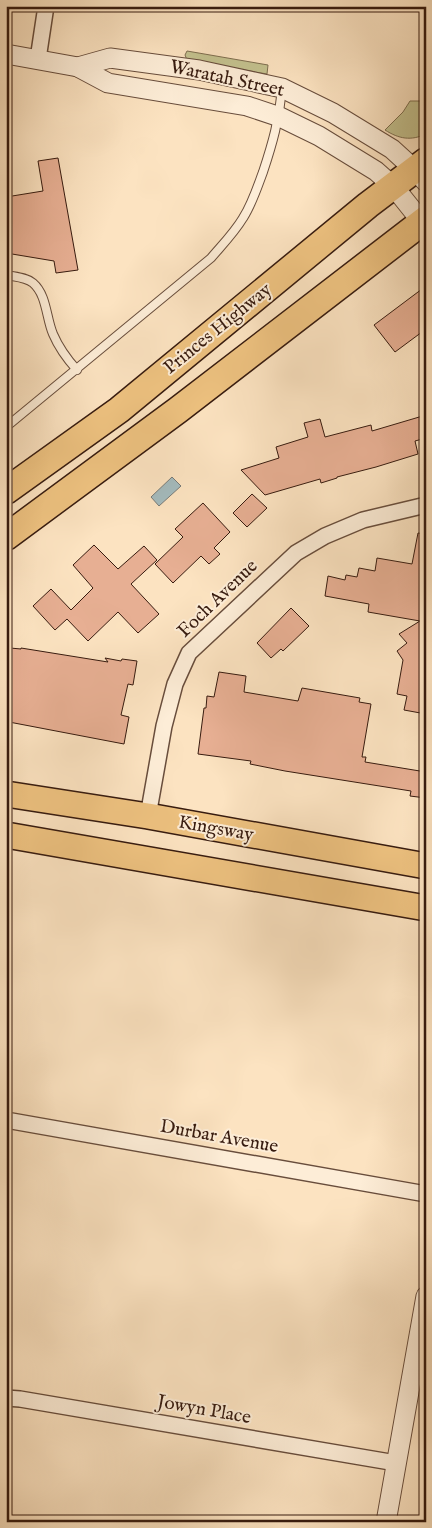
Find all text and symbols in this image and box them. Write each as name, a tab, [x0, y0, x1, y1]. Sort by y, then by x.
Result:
street label: Waratah Street	[168, 55, 287, 103]
street label: Princes Highway	[159, 278, 277, 380]
street label: Foch Avenue	[173, 555, 263, 643]
street label: Kingsway	[177, 811, 256, 848]
street label: Durbar Avenue	[158, 1115, 280, 1159]
street label: Jowyn Place	[153, 1390, 253, 1430]

